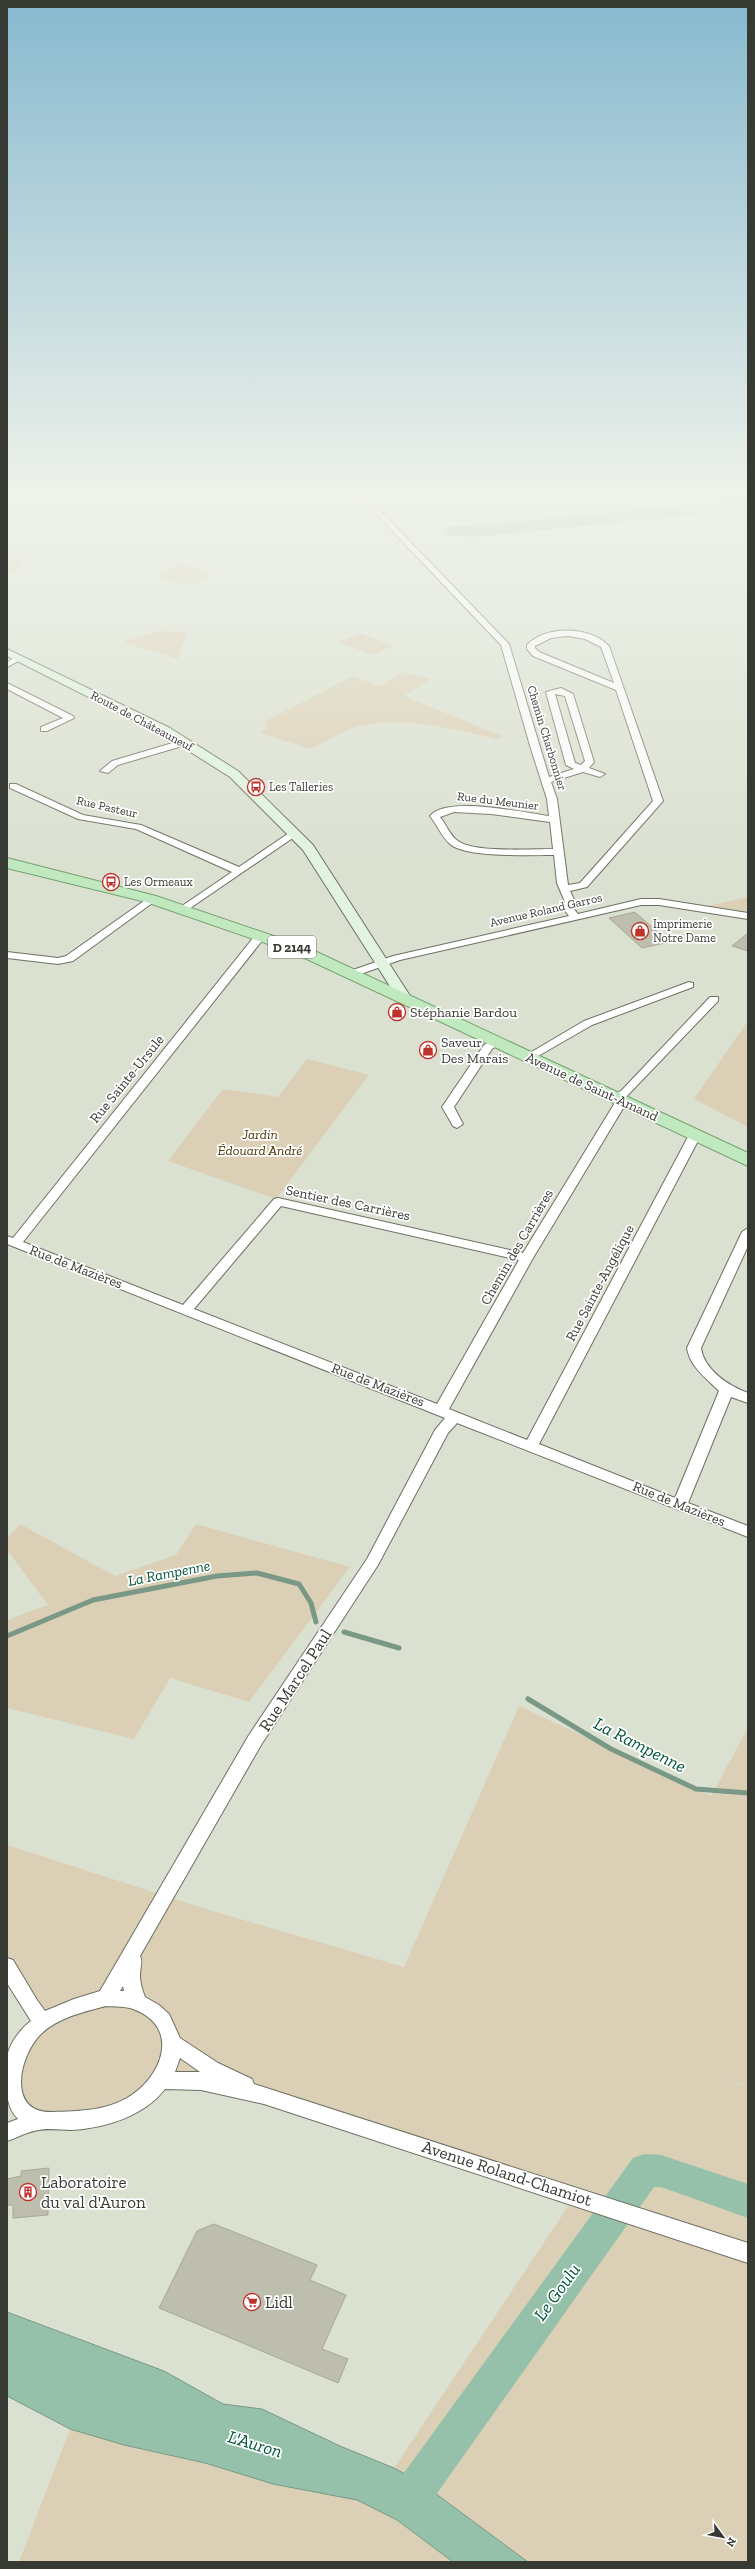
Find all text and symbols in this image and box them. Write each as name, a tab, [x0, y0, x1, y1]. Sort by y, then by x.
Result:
street label: Chemin Charbonnier	[524, 684, 570, 792]
street label: Route de Châteauneuf	[88, 688, 197, 754]
bus stop icon: Les Talleries	[246, 777, 266, 797]
place label: Les Talleries	[269, 780, 333, 794]
street label: Rue du Meunier	[456, 789, 540, 813]
street label: Rue Pasteur	[75, 793, 139, 821]
bus stop icon: Les Ormeaux	[101, 872, 121, 892]
place label: Les Ormeaux	[124, 875, 193, 889]
street label: Avenue Roland Garros	[488, 890, 604, 930]
place label: Imprimerie Notre Dame	[653, 917, 716, 945]
shop icon: Imprimerie Notre Dame	[630, 921, 650, 941]
road number: D 2144	[268, 936, 316, 958]
shop icon: Stéphanie Bardou	[387, 1002, 407, 1022]
place label: Stéphanie Bardou	[410, 1004, 517, 1021]
street label: Rue Sainte-Ursule	[86, 1031, 168, 1127]
place label: Saveur Des Marais	[441, 1034, 508, 1067]
shop icon: Saveur Des Marais	[418, 1040, 438, 1060]
street label: Avenue de Saint-Amand	[523, 1049, 661, 1125]
park label: Jardin Édouard André	[218, 1126, 302, 1159]
street label: Sentier des Carrières	[284, 1182, 412, 1224]
street label: Chemin des Carrières	[477, 1186, 557, 1308]
street label: Rue Sainte-Angélique	[562, 1221, 638, 1344]
street label: Rue de Mazières	[27, 1241, 125, 1293]
street label: Rue de Mazières	[329, 1359, 427, 1411]
street label: Rue de Mazières	[630, 1478, 728, 1530]
water label: La Rampenne	[126, 1556, 212, 1590]
street label: Rue Marcel Paul	[254, 1625, 336, 1735]
water label: La Rampenne	[590, 1712, 690, 1778]
street label: Avenue Roland-Chamiot	[420, 2136, 595, 2210]
place label: Laboratoire du val d'Auron	[41, 2172, 146, 2212]
building icon: Laboratoire du val d'Auron	[18, 2182, 38, 2202]
water label: Le Goulu	[529, 2259, 585, 2325]
supermarket icon: Lidl	[242, 2292, 262, 2312]
place label: Lidl	[265, 2292, 293, 2312]
water label: L'Auron	[225, 2425, 285, 2463]
north arrow	[703, 2517, 743, 2557]
text: N	[723, 2535, 739, 2550]

